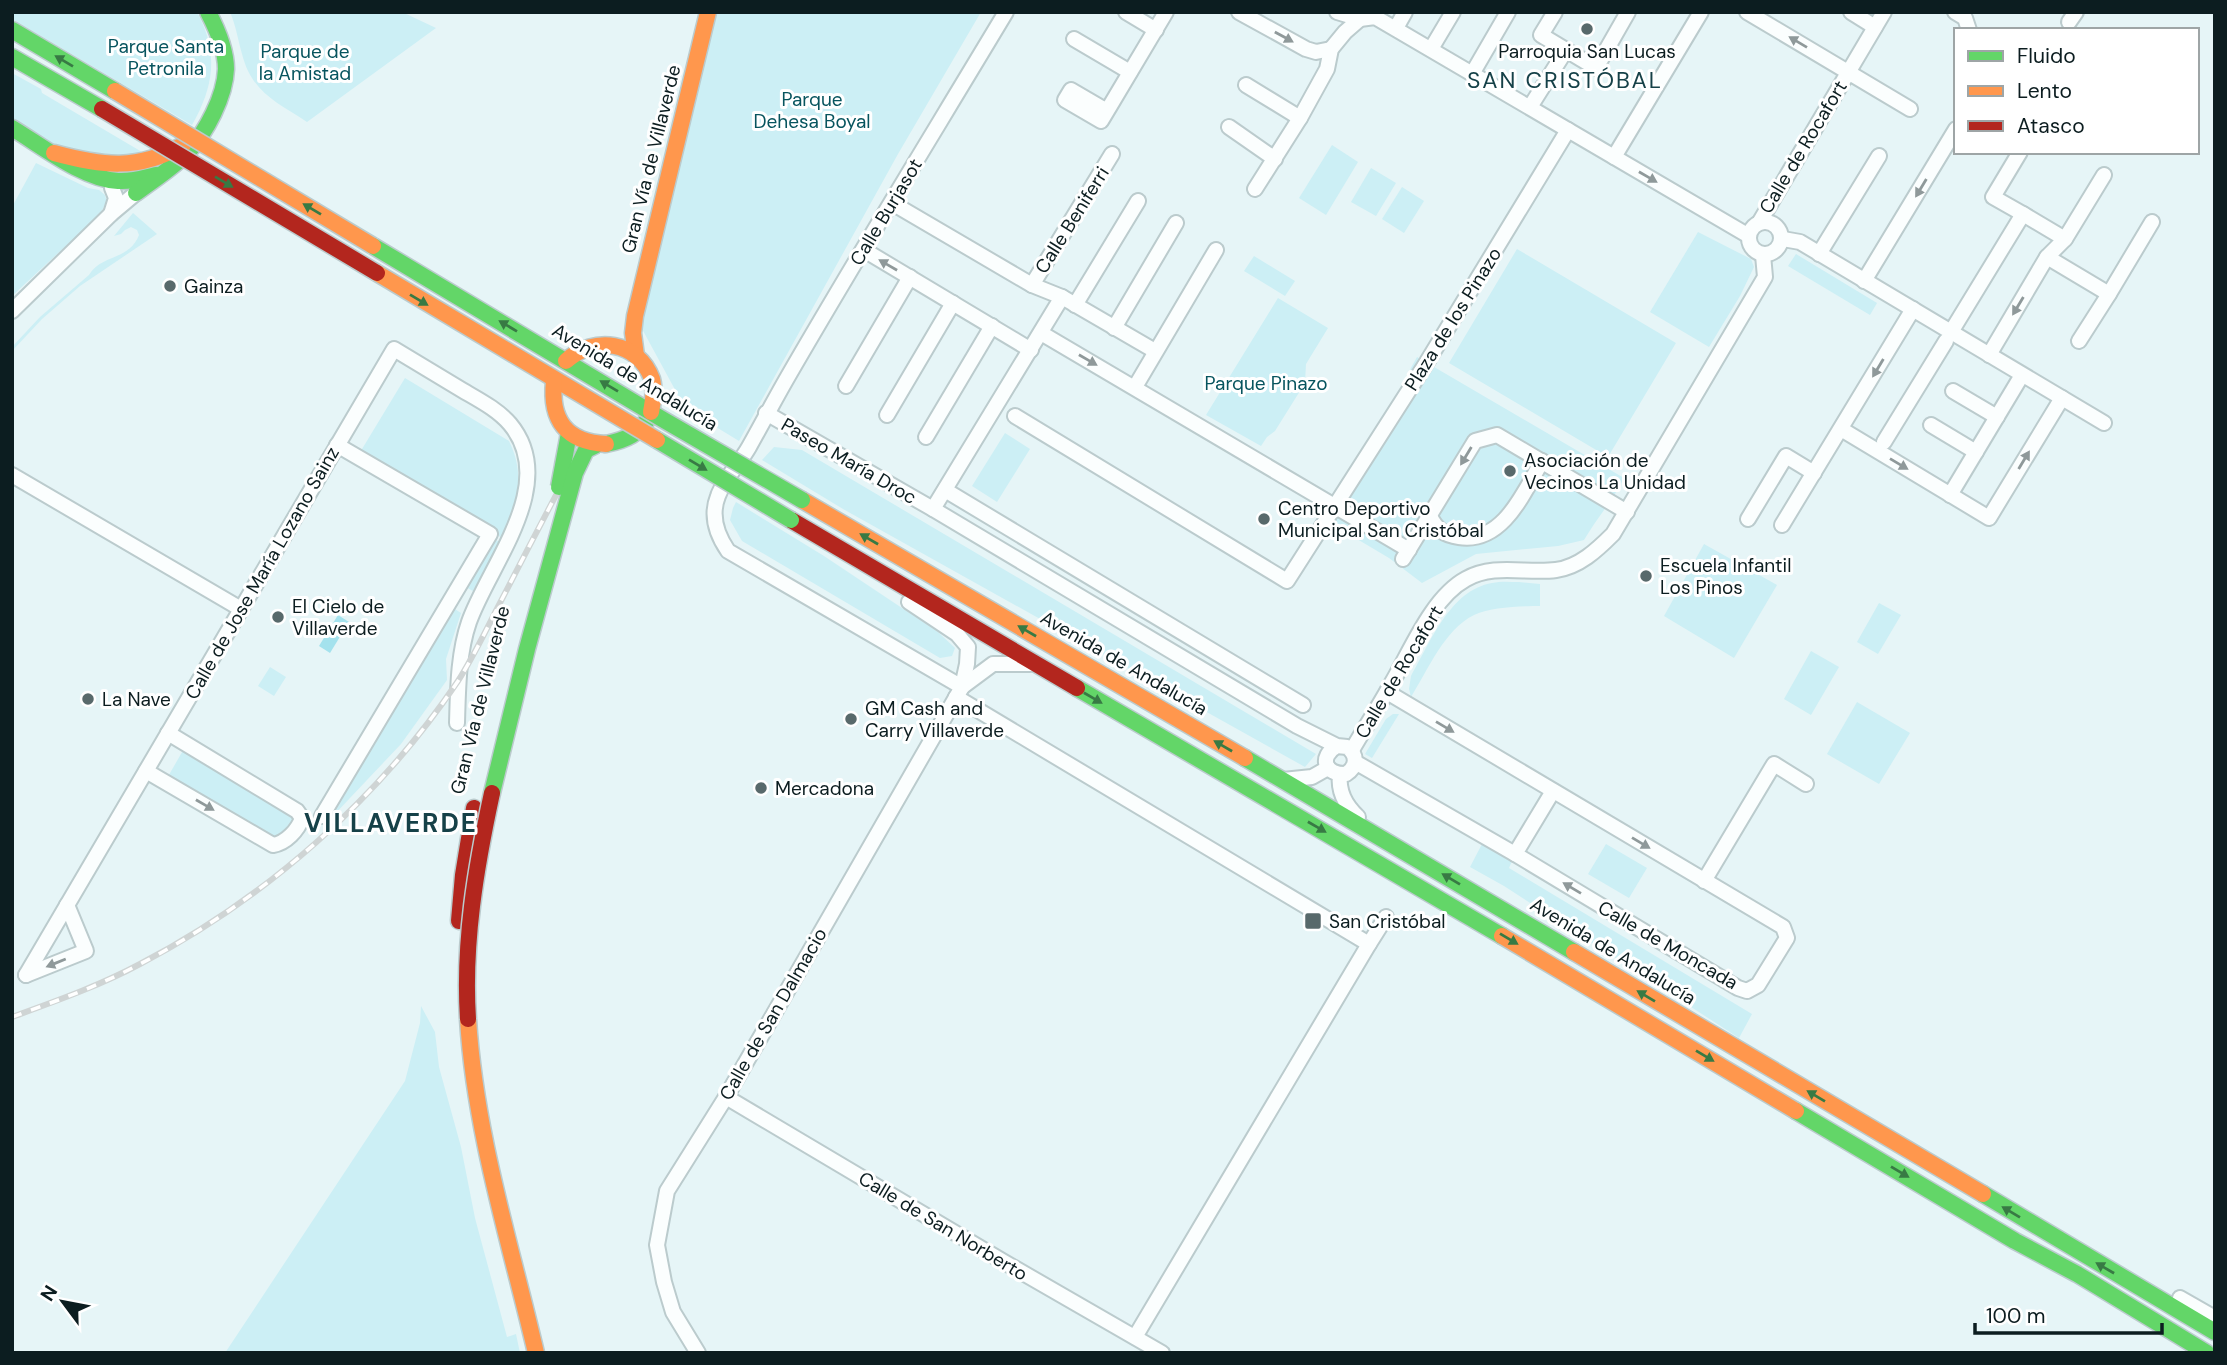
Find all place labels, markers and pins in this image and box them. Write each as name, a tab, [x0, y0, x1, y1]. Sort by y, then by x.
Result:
marker: Parroquia San Lucas	[1579, 21, 1595, 37]
place label: Parroquia San Lucas	[1498, 39, 1676, 64]
place label: Gainza	[184, 274, 243, 299]
marker: Gainza	[162, 278, 178, 294]
place label: Asociación de Vecinos La Unidad	[1524, 448, 1686, 495]
marker: Asociación de Vecinos La Unidad	[1502, 463, 1518, 479]
place label: Centro Deportivo Municipal San Cristóbal	[1278, 496, 1484, 543]
marker: Centro Deportivo Municipal San Cristóbal	[1256, 511, 1272, 527]
place label: Escuela Infantil Los Pinos	[1660, 553, 1791, 600]
marker: Escuela Infantil Los Pinos	[1638, 568, 1654, 584]
place label: El Cielo de Villaverde	[292, 594, 384, 641]
marker: El Cielo de Villaverde	[270, 609, 286, 625]
place label: La Nave	[102, 687, 171, 712]
marker: La Nave	[80, 691, 96, 707]
place label: GM Cash and Carry Villaverde	[865, 696, 1004, 743]
marker: GM Cash and Carry Villaverde	[843, 711, 859, 727]
place label: Mercadona	[775, 776, 874, 801]
marker: Mercadona	[753, 780, 769, 796]
place label: San Cristóbal	[1329, 909, 1446, 934]
marker: San Cristóbal	[1303, 911, 1323, 931]

